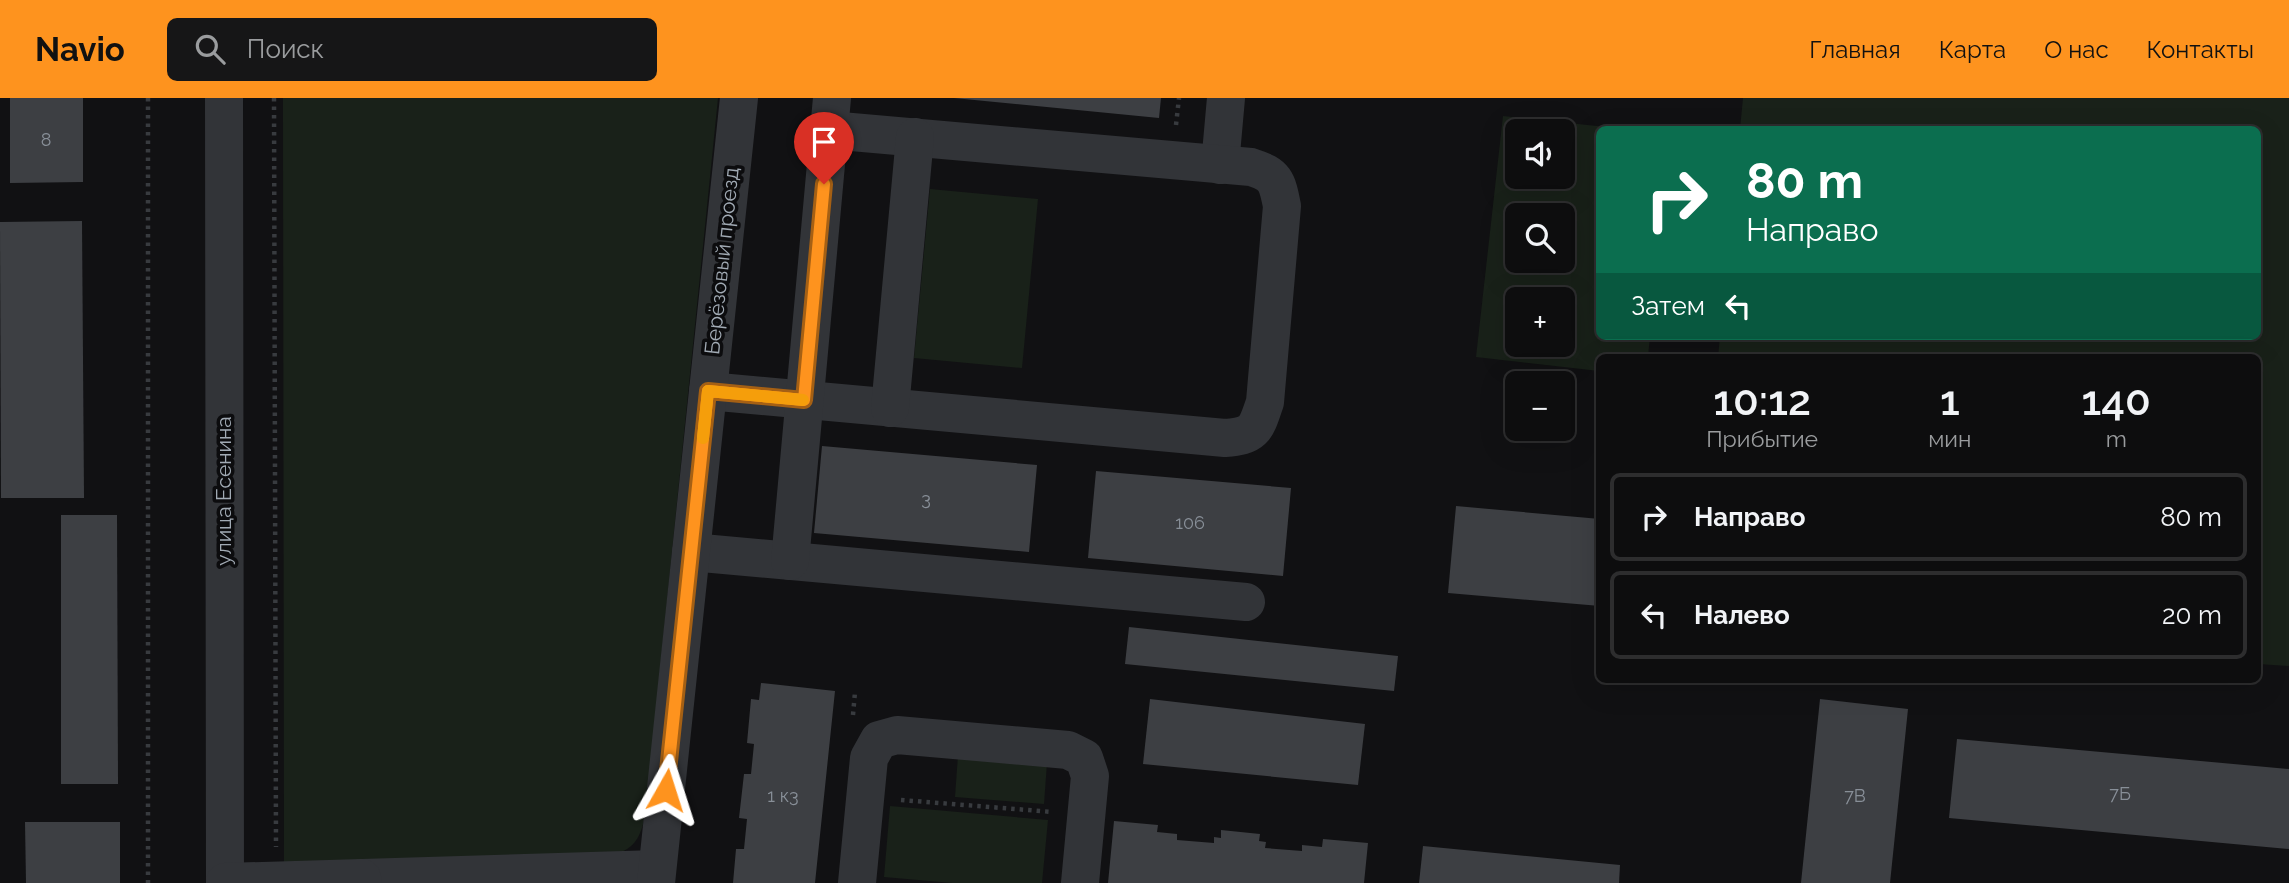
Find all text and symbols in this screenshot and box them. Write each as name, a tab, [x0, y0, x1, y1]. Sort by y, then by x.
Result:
search box	[167, 18, 657, 81]
text: Navio	[35, 30, 125, 69]
icon: search	[191, 30, 229, 68]
text: Поиск	[247, 34, 324, 64]
text: Главная	[1809, 35, 1901, 64]
text: Карта	[1939, 35, 2006, 64]
text: О нас	[2044, 35, 2109, 64]
text: Контакты	[2147, 35, 2254, 64]
pin	[794, 112, 854, 184]
map controls	[1505, 119, 1575, 441]
button: sound	[1505, 119, 1575, 189]
icon: arrive	[805, 123, 843, 161]
house number: 8	[41, 129, 51, 150]
text: 80 m	[1746, 152, 1863, 209]
icon: right	[1631, 154, 1722, 245]
street label: Берёзовый проезд	[699, 166, 744, 356]
button: search	[1505, 203, 1575, 273]
text: Направо	[1746, 211, 1878, 248]
button: +	[1505, 287, 1575, 357]
icon: left	[1719, 287, 1757, 325]
text: Затем	[1631, 291, 1705, 321]
button: −	[1505, 371, 1575, 441]
text: 10:12	[1713, 376, 1811, 425]
text: 1	[1940, 376, 1960, 425]
text: 140	[2082, 376, 2151, 425]
street label: улица Есенина	[211, 416, 236, 566]
text: Прибытие	[1706, 425, 1818, 452]
text: мин	[1928, 425, 1971, 452]
text: m	[2106, 425, 2127, 452]
house number: 3	[921, 488, 931, 509]
icon: right	[1635, 498, 1673, 536]
text: Направо	[1694, 502, 1805, 532]
text: 80 m	[2160, 502, 2222, 532]
house number: 106	[1175, 512, 1205, 533]
icon: left	[1635, 596, 1673, 634]
text: Налево	[1694, 600, 1790, 630]
text: 20 m	[2162, 600, 2222, 630]
position arrow	[629, 753, 703, 827]
house number: 7Б	[2109, 783, 2131, 804]
house number: 1 к3	[767, 785, 799, 806]
house number: 7В	[1844, 785, 1866, 806]

